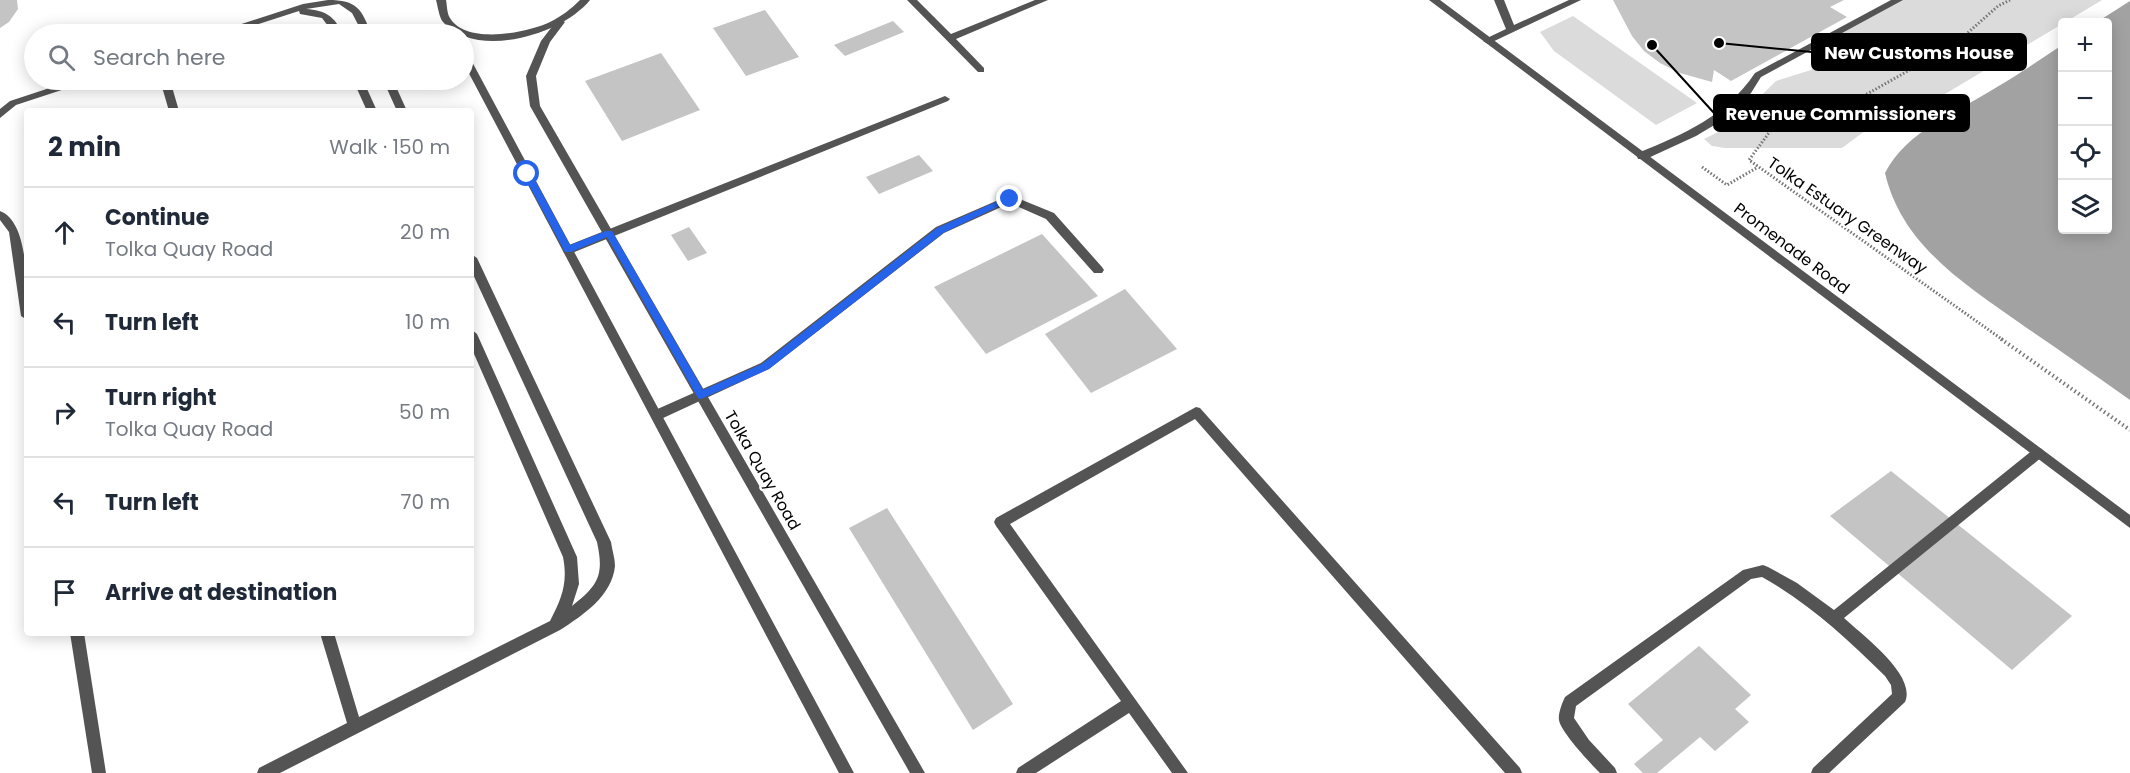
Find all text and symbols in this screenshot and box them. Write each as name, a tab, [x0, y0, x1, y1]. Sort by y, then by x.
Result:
map controls	[2058, 18, 2112, 234]
button: +	[2058, 18, 2112, 72]
search box	[24, 24, 474, 90]
callout: New Customs House	[1812, 34, 2026, 70]
text: New Customs House	[1824, 40, 2014, 65]
icon: search	[45, 41, 78, 74]
text: Search here	[93, 42, 226, 73]
button: −	[2058, 72, 2112, 126]
callout: Revenue Commissioners	[1714, 95, 1969, 131]
text: Revenue Commissioners	[1726, 101, 1956, 126]
button: locate	[2058, 126, 2112, 180]
text: 2 min	[48, 129, 121, 165]
text: Walk · 150 m	[329, 133, 450, 161]
street label: Tolka Estuary Greenway	[1763, 151, 1932, 279]
route start	[513, 160, 539, 186]
button: layers	[2058, 180, 2112, 234]
route end	[996, 185, 1022, 211]
street label: Promenade Road	[1729, 197, 1854, 300]
text: Continue	[105, 202, 209, 233]
icon: ahead	[48, 216, 81, 249]
text: 20 m	[400, 218, 450, 246]
text: Tolka Quay Road	[105, 235, 273, 263]
icon: left	[48, 306, 81, 339]
text: Turn left	[105, 307, 199, 338]
text: 10 m	[405, 308, 450, 336]
text: Turn right	[105, 382, 216, 413]
icon: right	[48, 396, 81, 429]
text: 50 m	[399, 398, 450, 426]
street label: Tolka Quay Road	[719, 406, 806, 534]
text: Tolka Quay Road	[105, 415, 273, 443]
icon: left	[48, 486, 81, 519]
text: Turn left	[105, 487, 199, 518]
text: 70 m	[401, 488, 450, 516]
icon: arrive	[48, 576, 81, 609]
text: Arrive at destination	[105, 577, 337, 608]

